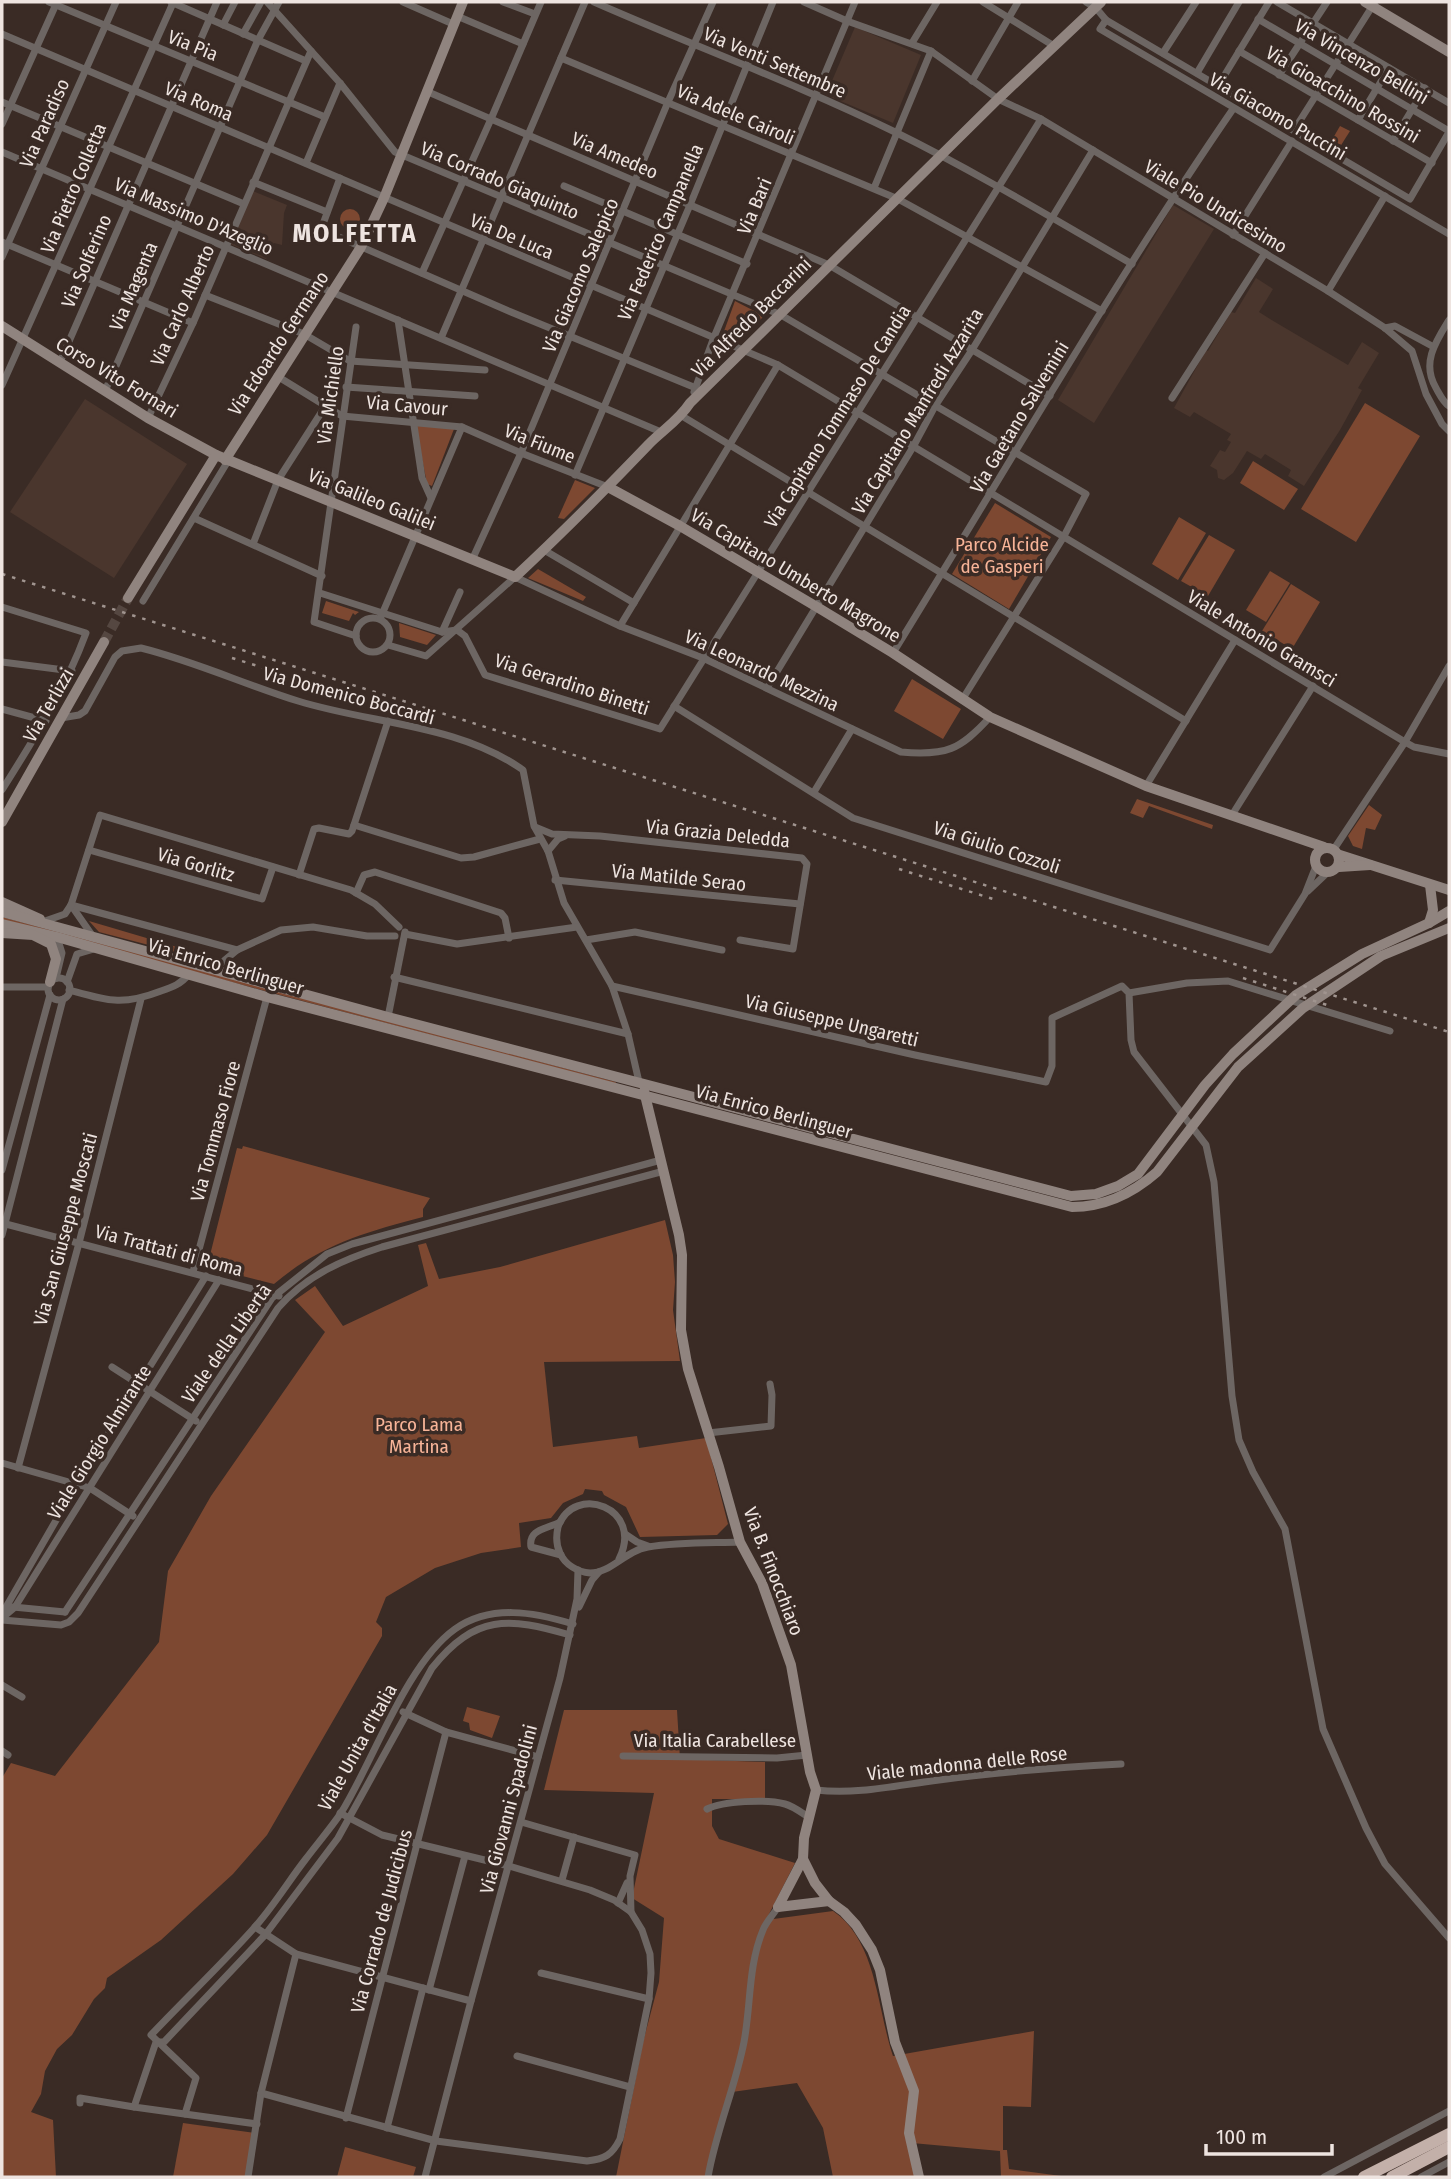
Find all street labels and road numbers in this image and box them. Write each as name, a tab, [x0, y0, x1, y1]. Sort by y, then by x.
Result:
street label: Via Vincenzo Bellini	[1291, 14, 1433, 109]
street label: Via Venti Settembre	[700, 22, 850, 103]
street label: Via Pia	[164, 25, 221, 66]
street label: Via Gioacchino Rossini	[1262, 41, 1424, 148]
street label: Via Giacomo Puccini	[1205, 68, 1351, 165]
street label: Via Paradiso	[15, 75, 74, 171]
street label: Via Roma	[161, 77, 237, 126]
street label: Via Adele Cairoli	[673, 79, 798, 150]
street label: Via Pietro Colletta	[36, 120, 111, 257]
street label: Via Amedeo	[568, 127, 662, 184]
street label: Via Corrado Giaquinto	[417, 137, 583, 224]
street label: Via Federico Campanella	[613, 140, 708, 324]
street label: Viale Pio Undicesimo	[1140, 155, 1291, 258]
street label: Via Massimo D'Azeglio	[111, 173, 277, 260]
street label: Via Bari	[732, 174, 777, 238]
street label: Via Giacomo Salepico	[538, 194, 623, 356]
street label: Via De Luca	[467, 209, 557, 264]
street label: Via Solferino	[57, 211, 116, 311]
street label: Via Magenta	[104, 238, 162, 334]
street label: Via Carlo Alberto	[145, 241, 219, 369]
street label: Via Alfredo Baccarini	[687, 253, 816, 382]
street label: Via Edoardo Germano	[223, 267, 334, 420]
street label: Via Capitano Tommaso De Candia	[759, 301, 916, 532]
street label: Via Capitano Manfredi Azzarita	[847, 304, 988, 518]
street label: Corso Vito Fornari	[52, 332, 182, 423]
street label: Via Gaetano Salvemini	[965, 337, 1074, 497]
street label: Via Michiello	[312, 345, 349, 446]
street label: Via Cavour	[365, 390, 449, 421]
street label: Via Fiume	[501, 419, 579, 468]
street label: Via Galileo Galilei	[305, 463, 439, 536]
street label: Via Capitano Umberto Magrone	[686, 503, 905, 647]
street label: Viale Antonio Gramsci	[1183, 585, 1340, 692]
street label: Via Leonardo Mezzina	[681, 625, 843, 716]
street label: Via Gerardino Binetti	[492, 649, 652, 720]
street label: Via Domenico Boccardi	[261, 661, 437, 729]
street label: Via Terlizzi	[18, 664, 79, 746]
street label: Via Grazia Deledda	[645, 814, 791, 853]
street label: Via Giulio Cozzoli	[931, 816, 1063, 879]
street label: Via Gorlitz	[155, 842, 238, 887]
street label: Via Matilde Serao	[611, 859, 747, 896]
street label: Via Enrico Berlinguer	[145, 933, 307, 1000]
street label: Via Giuseppe Ungaretti	[743, 989, 921, 1052]
street label: Via Tommaso Fiore	[186, 1058, 245, 1204]
street label: Via Enrico Berlinguer	[693, 1079, 855, 1144]
street label: Via San Giuseppe Moscati	[29, 1130, 102, 1328]
street label: Via Trattati di Roma	[92, 1220, 245, 1281]
street label: Viale della Libertà	[177, 1279, 276, 1407]
street label: Viale Giorgio Almirante	[43, 1361, 156, 1524]
street label: Via B. Finocchiaro	[738, 1504, 809, 1639]
street label: Viale Unita d'Italia	[313, 1680, 402, 1815]
street label: Via Giovanni Spadolini	[475, 1722, 542, 1896]
street label: Via Italia Carabellese	[634, 1729, 796, 1752]
street label: Viale madonna delle Rose	[866, 1742, 1068, 1785]
street label: Via Corrado de Judicibus	[346, 1827, 417, 2016]

